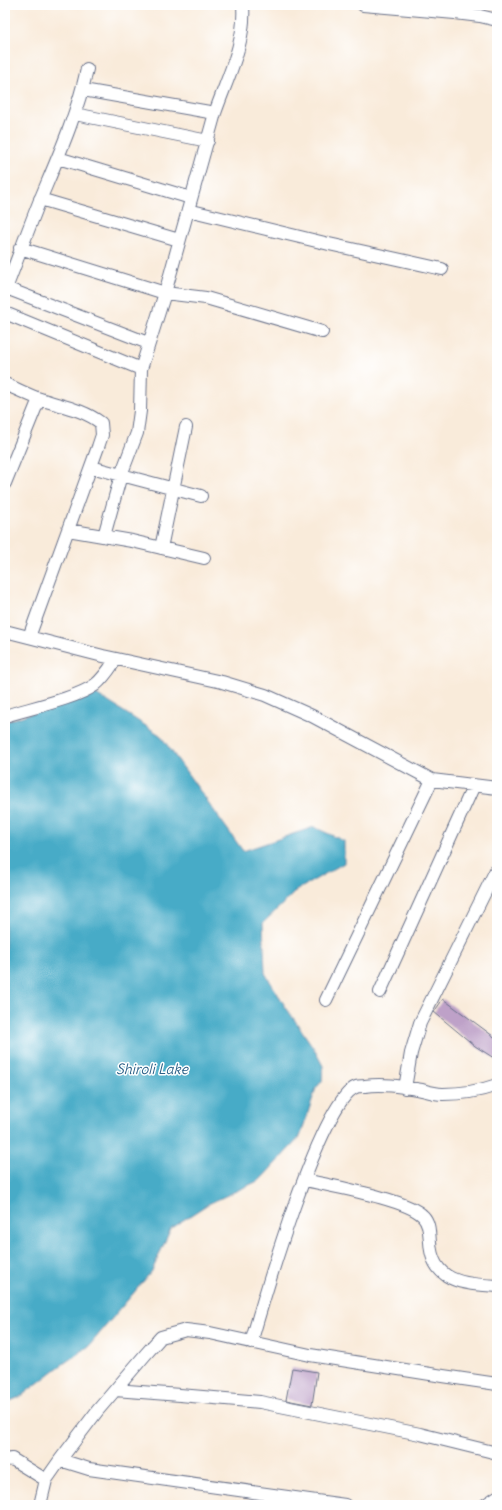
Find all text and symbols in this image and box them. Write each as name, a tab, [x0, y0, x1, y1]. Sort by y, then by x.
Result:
water label: Shiroli Lake	[116, 1060, 190, 1078]

